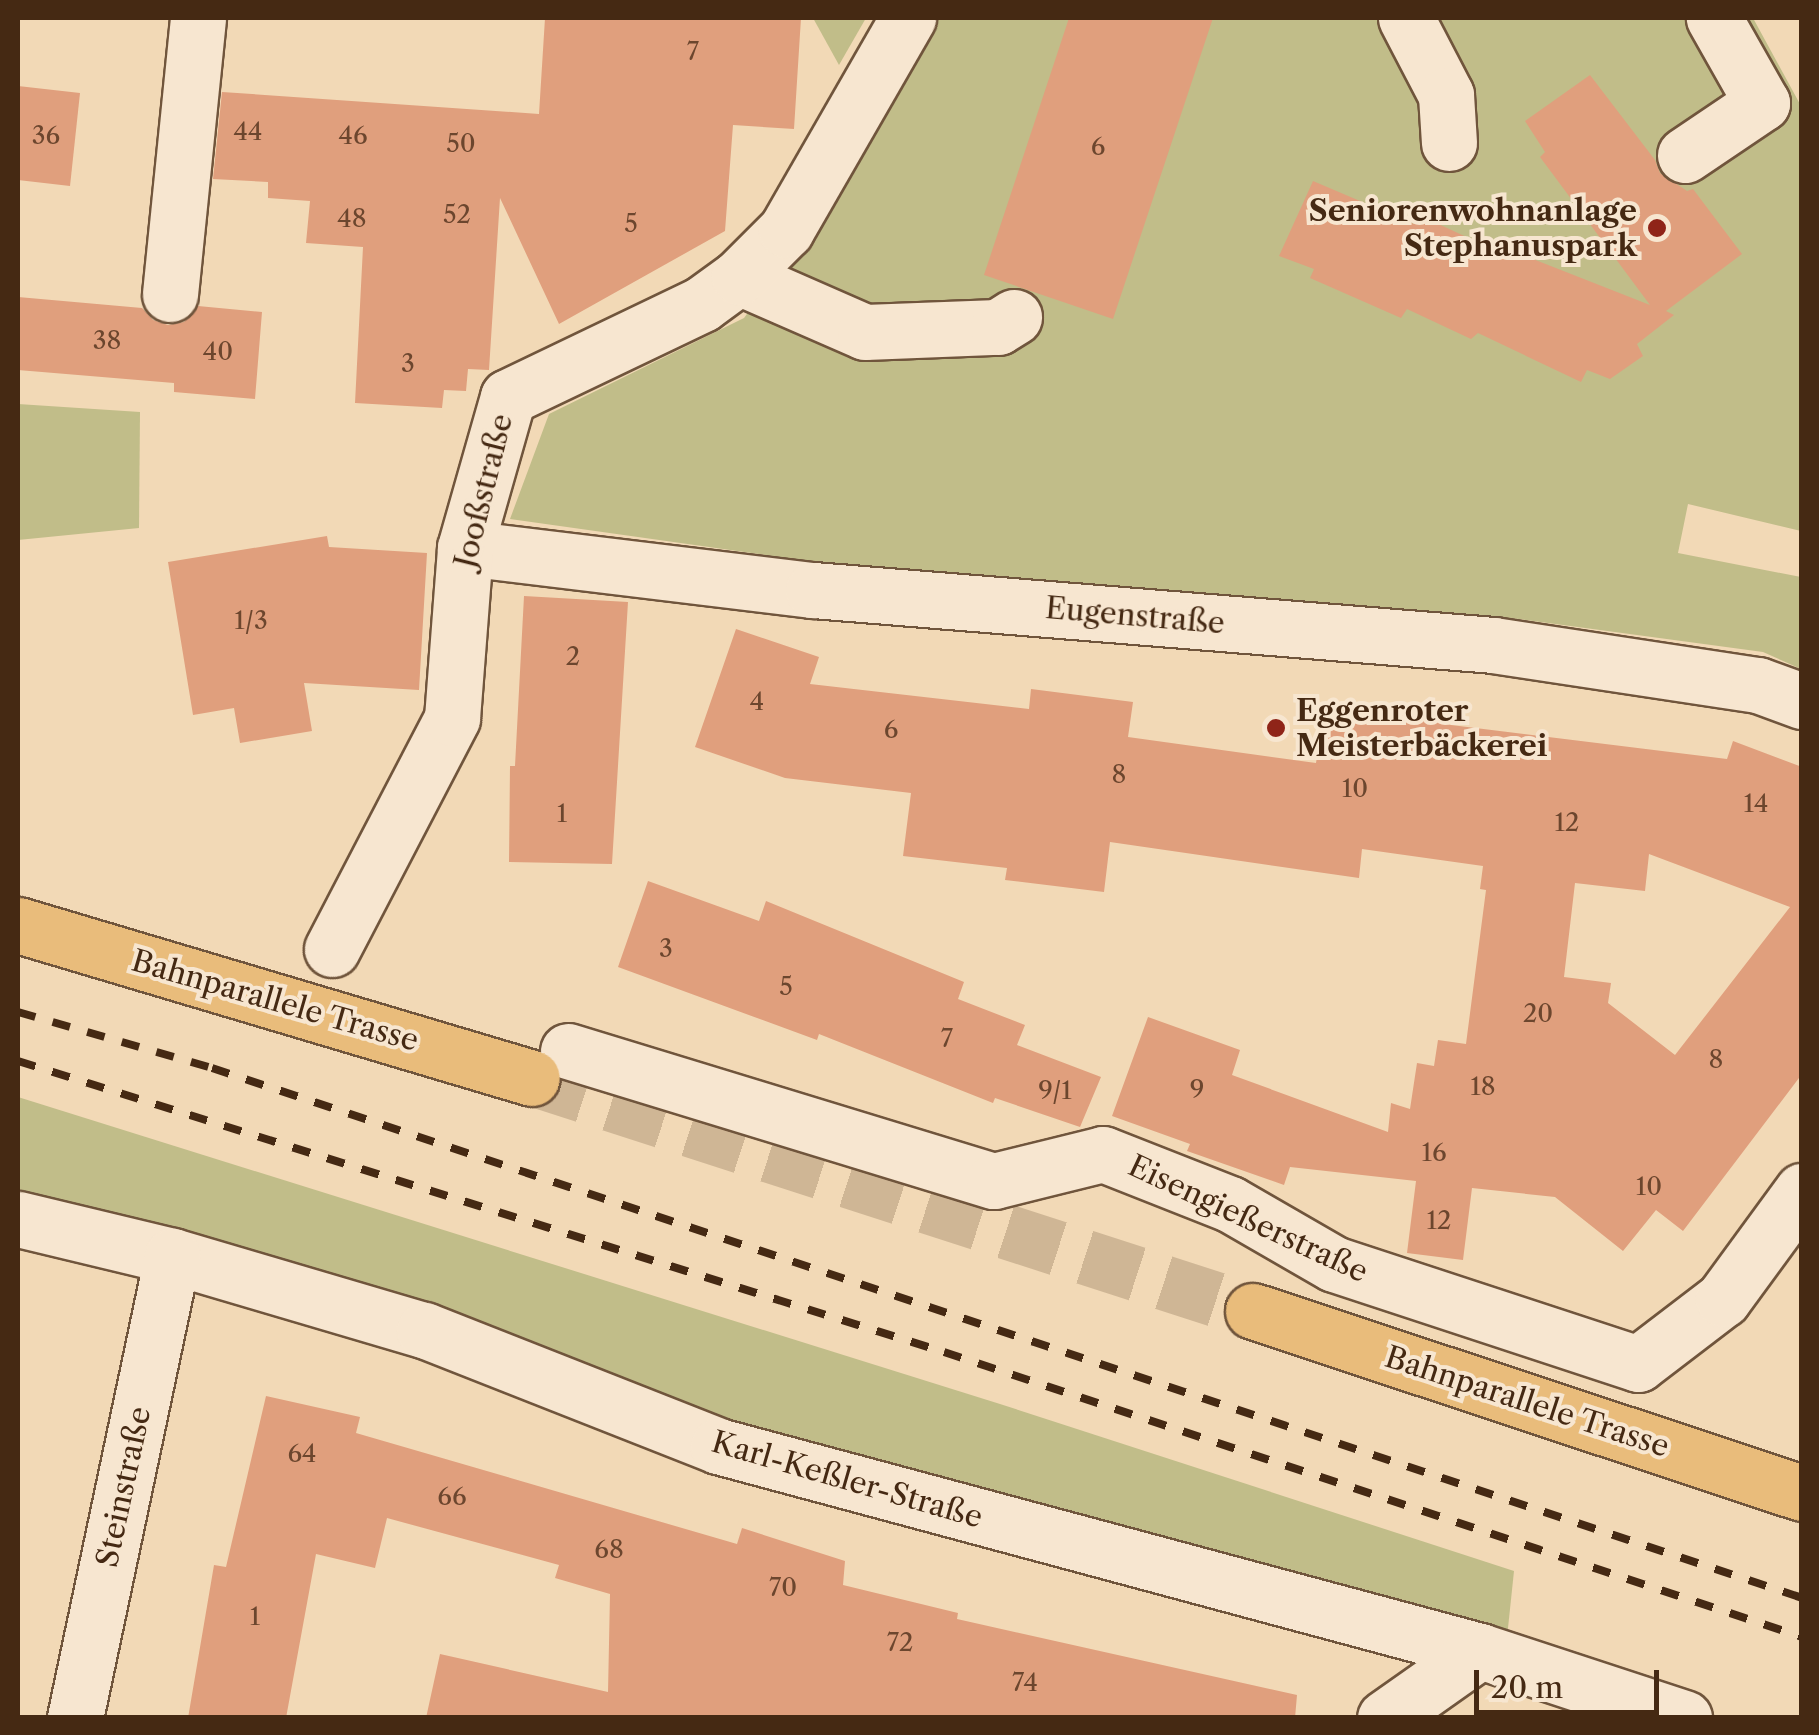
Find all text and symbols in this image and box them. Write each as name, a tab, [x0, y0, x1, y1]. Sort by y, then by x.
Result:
house number: 7	[687, 37, 699, 67]
house number: 44	[234, 117, 262, 147]
house number: 36	[32, 121, 60, 151]
house number: 46	[338, 121, 368, 151]
house number: 50	[446, 129, 476, 159]
house number: 6	[1091, 132, 1105, 162]
place label: Seniorenwohnanlage Stephanuspark	[1308, 193, 1637, 264]
house number: 52	[443, 200, 471, 230]
house number: 48	[337, 204, 367, 234]
house number: 5	[624, 209, 638, 239]
marker: Seniorenwohnanlage Stephanuspark	[1646, 217, 1668, 239]
house number: 38	[93, 326, 121, 356]
house number: 40	[203, 337, 233, 367]
house number: 3	[401, 349, 415, 379]
street label: Jooßstraße	[448, 410, 520, 572]
street label: Eugenstraße	[1044, 590, 1226, 642]
house number: 1/3	[234, 606, 268, 636]
house number: 2	[566, 642, 580, 672]
house number: 4	[750, 687, 764, 717]
place label: Eggenroter Meisterbäckerei	[1296, 693, 1547, 764]
house number: 6	[884, 715, 898, 745]
marker: Eggenroter Meisterbäckerei	[1265, 717, 1287, 739]
house number: 8	[1112, 760, 1126, 790]
house number: 10	[1342, 774, 1368, 804]
house number: 14	[1744, 789, 1768, 819]
house number: 1	[557, 799, 567, 829]
house number: 12	[1555, 808, 1579, 838]
house number: 3	[659, 934, 673, 964]
street label: Bahnparallele Trasse	[127, 943, 423, 1059]
house number: 5	[779, 972, 793, 1002]
house number: 20	[1523, 999, 1553, 1029]
house number: 7	[941, 1024, 953, 1054]
house number: 8	[1709, 1045, 1723, 1075]
house number: 18	[1470, 1072, 1496, 1102]
house number: 9	[1190, 1075, 1204, 1105]
house number: 9/1	[1038, 1076, 1072, 1106]
house number: 16	[1421, 1138, 1447, 1168]
street label: Eisengießerstraße	[1123, 1148, 1373, 1290]
house number: 10	[1636, 1172, 1662, 1202]
house number: 12	[1427, 1206, 1451, 1236]
street label: Bahnparallele Trasse	[1380, 1339, 1674, 1465]
street label: Steinstraße	[89, 1404, 159, 1570]
street label: Karl-Keßler-Straße	[708, 1424, 986, 1536]
house number: 64	[287, 1439, 317, 1469]
house number: 66	[437, 1482, 467, 1512]
house number: 68	[594, 1535, 624, 1565]
house number: 70	[769, 1573, 797, 1603]
house number: 1	[250, 1602, 260, 1632]
house number: 72	[887, 1628, 913, 1658]
scale bar	[1479, 1650, 1664, 1712]
house number: 74	[1012, 1668, 1038, 1698]
text: 20 m	[1491, 1669, 1563, 1706]

